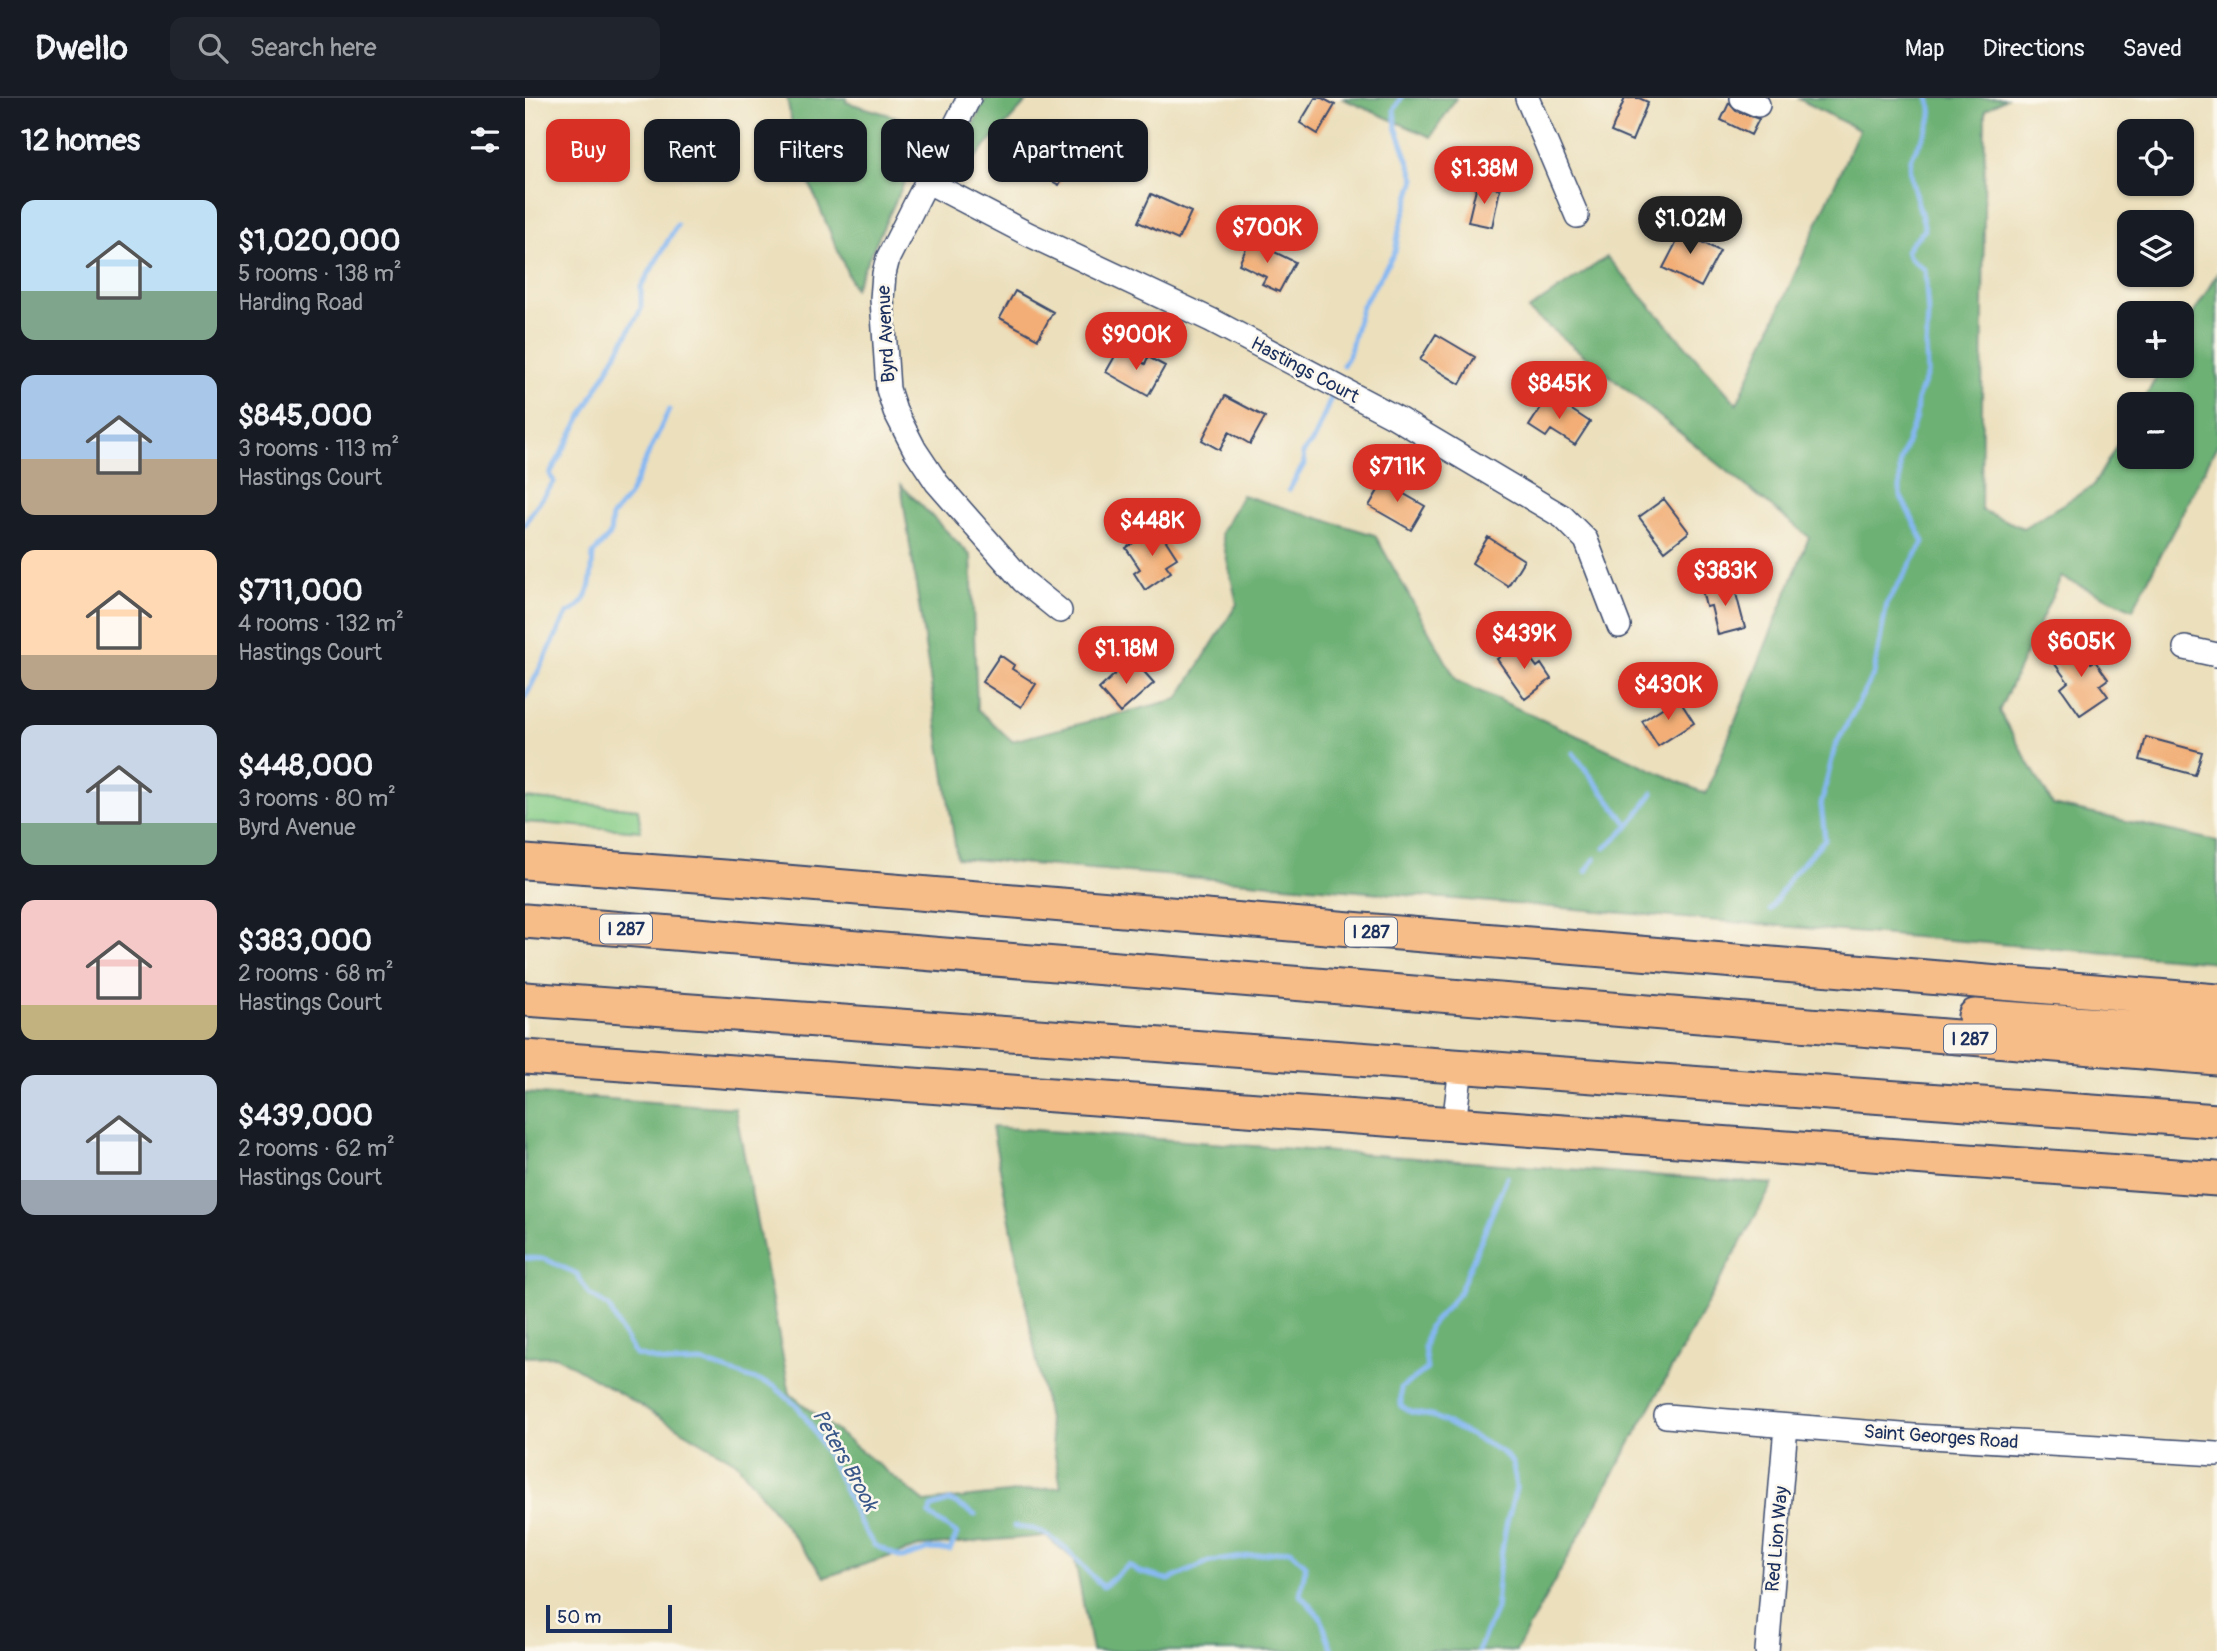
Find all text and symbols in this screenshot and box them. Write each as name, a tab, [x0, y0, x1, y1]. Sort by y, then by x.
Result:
search box	[170, 17, 660, 80]
text: Dwello	[35, 28, 128, 69]
icon: search	[194, 29, 232, 67]
text: Search here	[250, 32, 377, 64]
text: Map	[1905, 34, 1945, 63]
text: Directions	[1983, 34, 2084, 63]
text: Saved	[2122, 34, 2182, 63]
chip: Buy	[546, 119, 630, 182]
chip: Rent	[644, 119, 740, 182]
chip: Filters	[754, 119, 867, 182]
chip: New	[881, 119, 974, 182]
chip: Apartment	[988, 119, 1148, 182]
map controls	[2117, 119, 2194, 469]
button: locate	[2117, 119, 2194, 196]
icon: filters	[466, 121, 504, 159]
text: 12 homes	[21, 122, 140, 159]
pin: $1.38M	[1427, 146, 1541, 206]
text: $1.38M	[1450, 154, 1518, 183]
pin: $1.02M	[1633, 197, 1747, 256]
text: $1.02M	[1654, 204, 1726, 233]
pin: $700K	[1218, 206, 1316, 265]
button: layers	[2117, 210, 2194, 287]
text: $700K	[1232, 213, 1302, 242]
text: $1,020,000	[238, 222, 400, 259]
icon: home	[77, 228, 161, 312]
text: 5 rooms · 138 m²	[238, 259, 402, 288]
street label: Byrd Avenue	[871, 284, 901, 383]
text: Harding Road	[238, 288, 363, 317]
button: +	[2117, 301, 2194, 378]
pin: $900K	[1087, 313, 1185, 372]
text: $900K	[1101, 320, 1171, 349]
street label: Hastings Court	[1247, 331, 1363, 409]
pin: $845K	[1510, 362, 1608, 421]
text: $845K	[1527, 369, 1591, 398]
button: −	[2117, 392, 2194, 469]
text: $845,000	[238, 397, 372, 434]
icon: home	[77, 403, 161, 487]
text: 3 rooms · 113 m²	[238, 434, 399, 463]
pin: $711K	[1348, 444, 1446, 504]
text: $711K	[1369, 452, 1425, 481]
text: Hastings Court	[238, 463, 382, 492]
pin: $448K	[1103, 498, 1201, 558]
text: $448K	[1120, 506, 1184, 535]
pin: $383K	[1676, 548, 1774, 608]
text: $383K	[1693, 556, 1757, 585]
text: $711,000	[238, 572, 363, 609]
icon: home	[77, 578, 161, 662]
text: 4 rooms · 132 m²	[238, 609, 404, 638]
pin: $439K	[1475, 612, 1573, 671]
text: $439K	[1492, 619, 1556, 648]
pin: $605K	[2032, 620, 2130, 679]
pin: $1.18M	[1069, 626, 1183, 686]
text: $605K	[2047, 627, 2115, 656]
text: $1.18M	[1094, 634, 1158, 663]
text: Hastings Court	[238, 638, 382, 667]
pin: $430K	[1619, 662, 1717, 722]
text: $430K	[1634, 670, 1702, 699]
text: $448,000	[238, 747, 373, 784]
icon: home	[77, 753, 161, 837]
text: 3 rooms · 80 m²	[238, 784, 396, 813]
text: Byrd Avenue	[238, 813, 356, 842]
road number: I 287	[600, 914, 652, 944]
road number: I 287	[1345, 918, 1397, 946]
text: $383,000	[238, 922, 372, 959]
icon: home	[77, 928, 161, 1012]
text: 2 rooms · 68 m²	[238, 959, 394, 988]
text: Hastings Court	[238, 988, 382, 1017]
road number: I 287	[1944, 1024, 1996, 1054]
text: $439,000	[238, 1097, 373, 1134]
icon: home	[77, 1103, 161, 1187]
text: 2 rooms · 62 m²	[238, 1134, 395, 1163]
text: Hastings Court	[238, 1163, 382, 1192]
water label: Peters Brook	[806, 1404, 885, 1518]
street label: Saint Georges Road	[1863, 1420, 2019, 1454]
street label: Red Lion Way	[1760, 1485, 1794, 1593]
scale bar	[546, 1602, 672, 1634]
text: 50 m	[557, 1605, 601, 1629]

